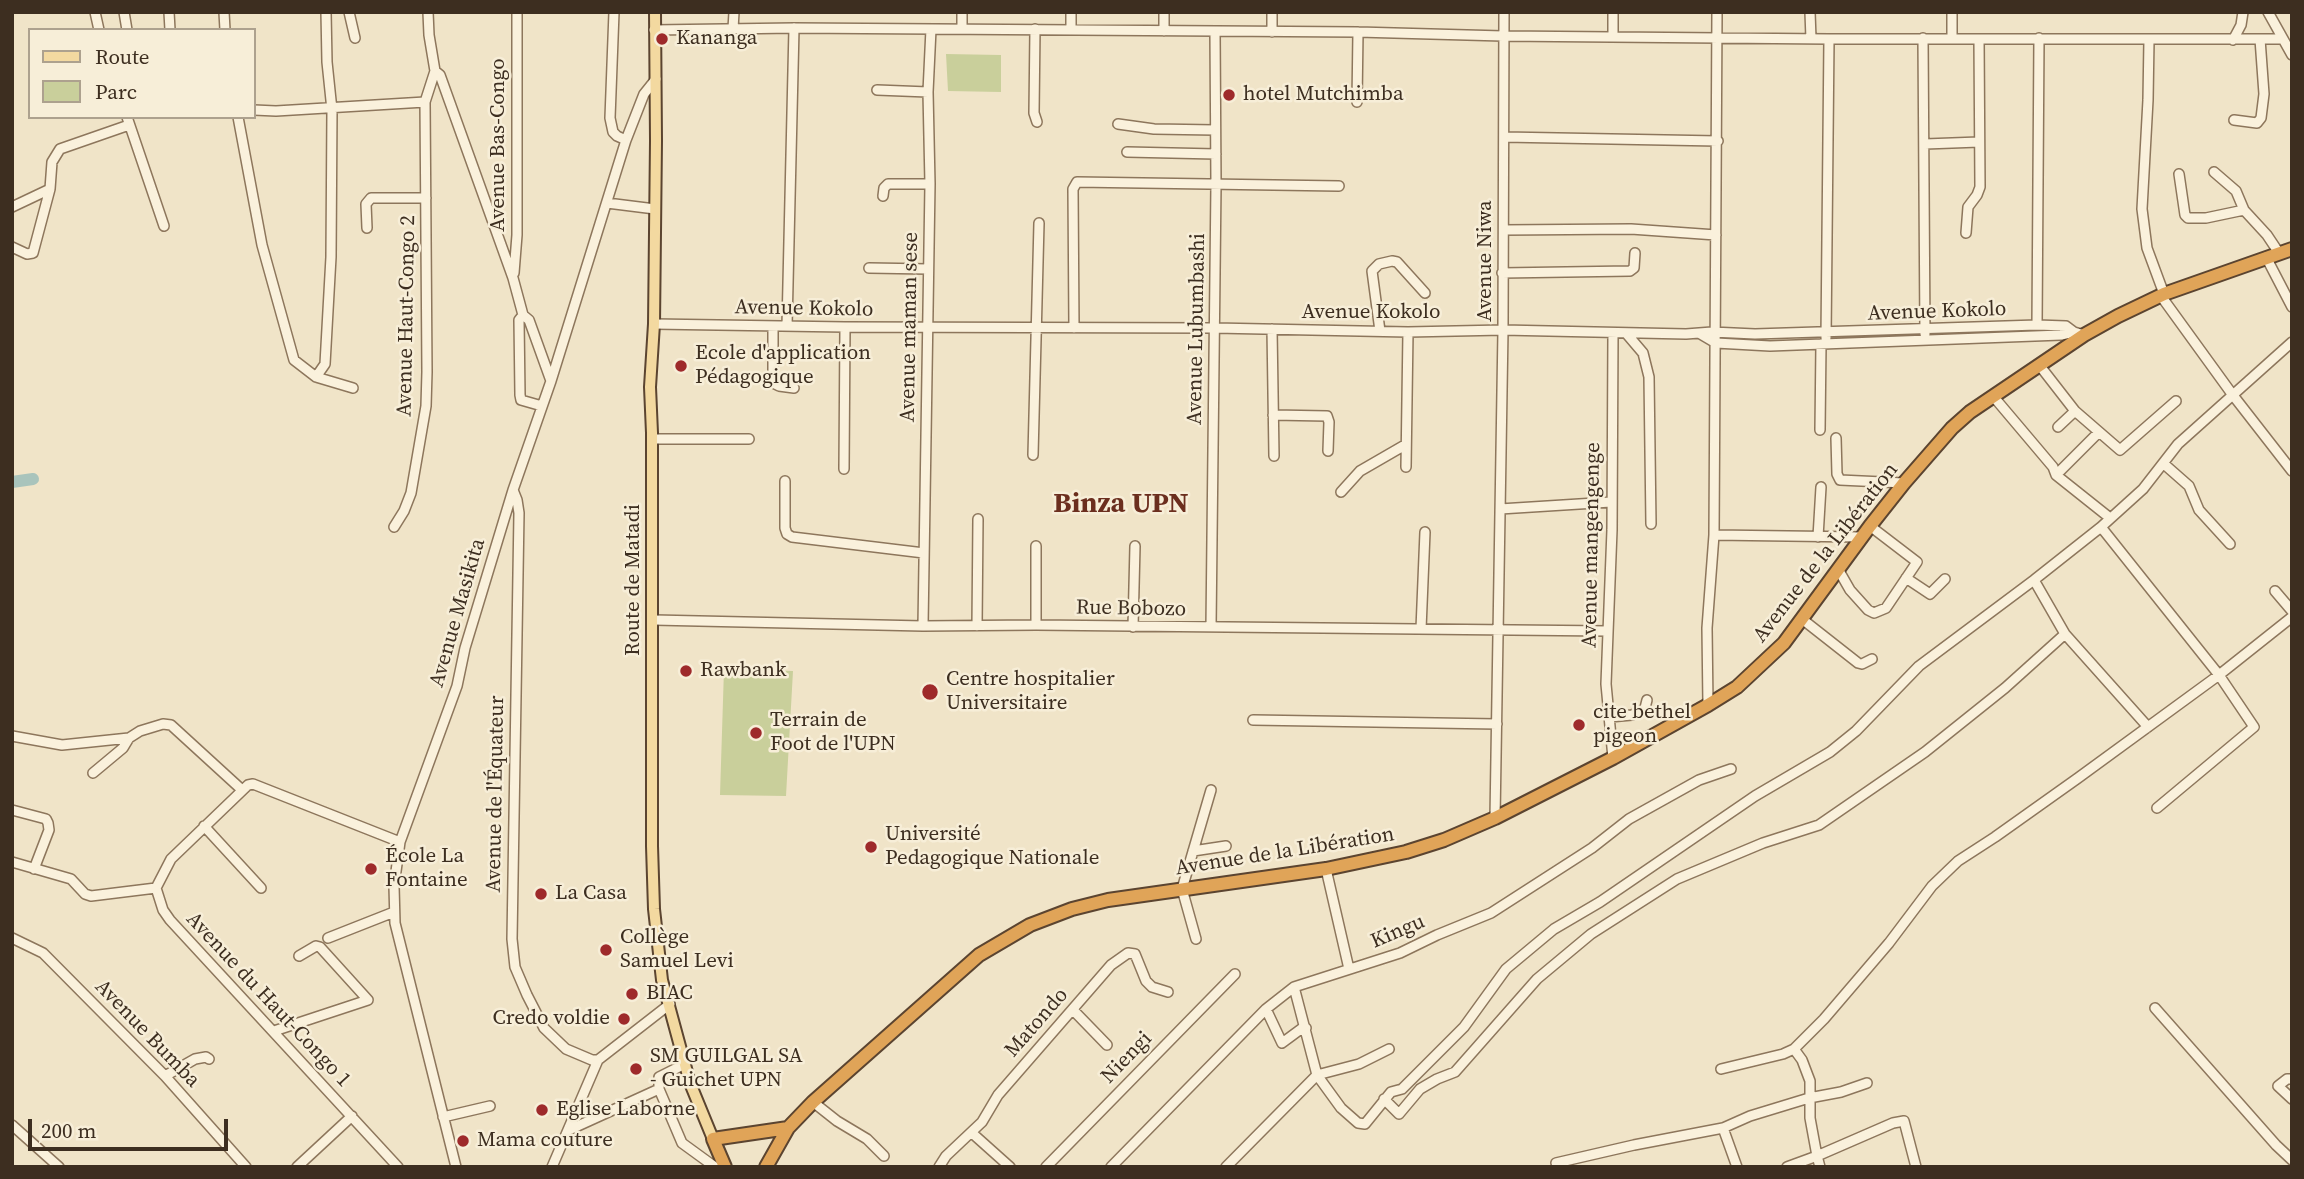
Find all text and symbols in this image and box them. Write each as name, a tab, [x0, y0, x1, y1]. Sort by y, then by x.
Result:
place label: Kananga	[676, 26, 758, 52]
legend	[28, 28, 256, 119]
marker: Kananga	[654, 31, 670, 47]
text: Route	[95, 42, 150, 71]
street label: Avenue Bas-Congo	[486, 58, 512, 232]
text: Parc	[95, 77, 137, 106]
place label: hotel Mutchimba	[1243, 82, 1404, 108]
marker: hotel Mutchimba	[1221, 87, 1237, 103]
street label: Avenue Niwa	[1473, 200, 1499, 322]
street label: Avenue Haut-Congo 2	[393, 215, 421, 417]
street label: Avenue maman sese	[896, 232, 924, 422]
street label: Avenue Lubumbashi	[1183, 233, 1211, 425]
street label: Avenue Kokolo	[734, 295, 874, 323]
street label: Avenue Kokolo	[1867, 297, 2007, 327]
street label: Avenue Kokolo	[1302, 300, 1440, 326]
place label: Ecole d'application Pédagogique	[695, 341, 871, 391]
marker: Ecole d'application Pédagogique	[673, 358, 689, 374]
street label: Avenue mangengenge	[1578, 442, 1606, 648]
street label: Avenue de la Libération	[1748, 458, 1904, 648]
district label: Binza UPN	[1053, 488, 1189, 522]
street label: Route de Matadi	[621, 504, 647, 656]
street label: Avenue Masikita	[425, 536, 491, 690]
street label: Rue Bobozo	[1076, 595, 1186, 623]
place label: Rawbank	[700, 658, 786, 684]
marker: Rawbank	[678, 663, 694, 679]
place label: Centre hospitalier Universitaire	[946, 667, 1115, 717]
marker: Centre hospitalier Universitaire	[920, 682, 940, 702]
street label: Avenue de l'Équateur	[482, 695, 510, 893]
place label: cite bethel pigeon	[1593, 700, 1691, 750]
place label: Terrain de Foot de l'UPN	[770, 708, 896, 758]
marker: cite bethel pigeon	[1571, 717, 1587, 733]
marker: Terrain de Foot de l'UPN	[748, 725, 764, 741]
place label: Université Pedagogique Nationale	[885, 822, 1099, 872]
street label: Avenue de la Libération	[1174, 822, 1396, 882]
marker: Université Pedagogique Nationale	[863, 839, 879, 855]
place label: École La Fontaine	[385, 844, 468, 894]
marker: École La Fontaine	[363, 861, 379, 877]
place label: La Casa	[555, 881, 627, 907]
marker: La Casa	[533, 886, 549, 902]
street label: Avenue du Haut-Congo 1	[180, 907, 356, 1093]
street label: Kingu	[1367, 909, 1429, 955]
place label: Collège Samuel Levi	[620, 925, 734, 975]
marker: Collège Samuel Levi	[598, 942, 614, 958]
street label: Avenue Bumba	[89, 975, 205, 1093]
place label: BIAC	[646, 981, 693, 1007]
street label: Matondo	[1000, 983, 1074, 1063]
marker: BIAC	[624, 986, 640, 1002]
place label: Credo voldie	[492, 1006, 610, 1032]
marker: Credo voldie	[616, 1011, 632, 1027]
street label: Niengi	[1096, 1027, 1158, 1089]
place label: SM GUILGAL SA - Guichet UPN	[650, 1044, 803, 1094]
marker: SM GUILGAL SA - Guichet UPN	[628, 1061, 644, 1077]
place label: Eglise Laborne	[556, 1097, 696, 1123]
marker: Eglise Laborne	[534, 1102, 550, 1118]
scale bar	[32, 1106, 231, 1150]
text: 200 m	[41, 1116, 96, 1145]
place label: Mama couture	[477, 1128, 613, 1154]
marker: Mama couture	[455, 1133, 471, 1149]

